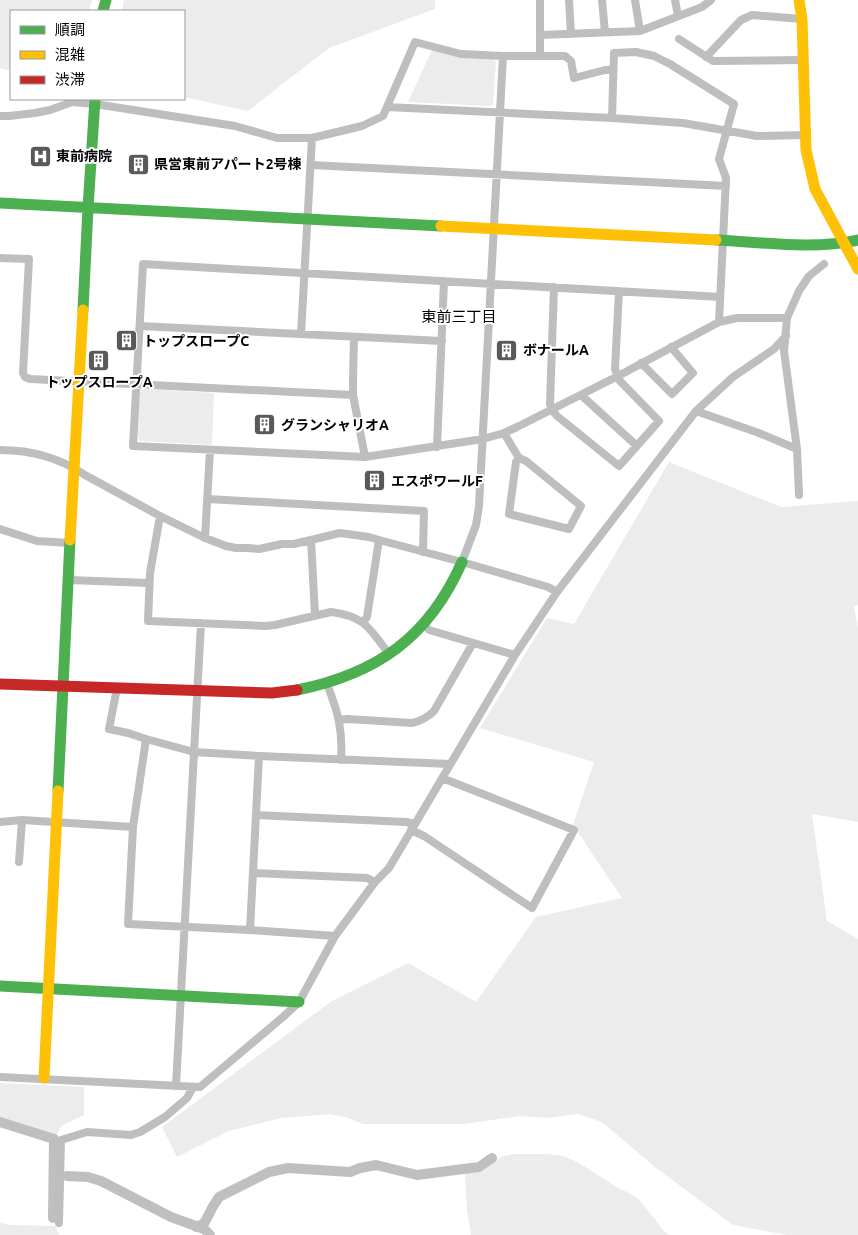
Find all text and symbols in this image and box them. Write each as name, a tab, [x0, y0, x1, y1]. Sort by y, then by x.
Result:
legend	[10, 10, 185, 100]
text: 順調	[55, 21, 85, 38]
text: 混雑	[55, 46, 85, 63]
text: 渋滞	[55, 71, 85, 88]
hospital icon: 東前病院	[28, 144, 52, 168]
place label: 東前病院	[56, 148, 112, 164]
building icon: 県営東前アパート2号棟	[126, 152, 150, 176]
place label: 県営東前アパート2号棟	[154, 156, 302, 172]
district label: 東前三丁目	[421, 308, 497, 325]
building icon: トップスロープC	[115, 329, 139, 353]
place label: トップスロープC	[143, 333, 249, 349]
building icon: ボナールA	[495, 338, 519, 362]
place label: ボナールA	[523, 342, 589, 358]
building icon: トップスロープA	[87, 348, 111, 372]
place label: トップスロープA	[45, 374, 153, 390]
building icon: グランシャリオA	[253, 413, 277, 437]
place label: グランシャリオA	[281, 417, 389, 433]
building icon: エスポワールF	[363, 469, 387, 493]
place label: エスポワールF	[391, 473, 483, 489]

